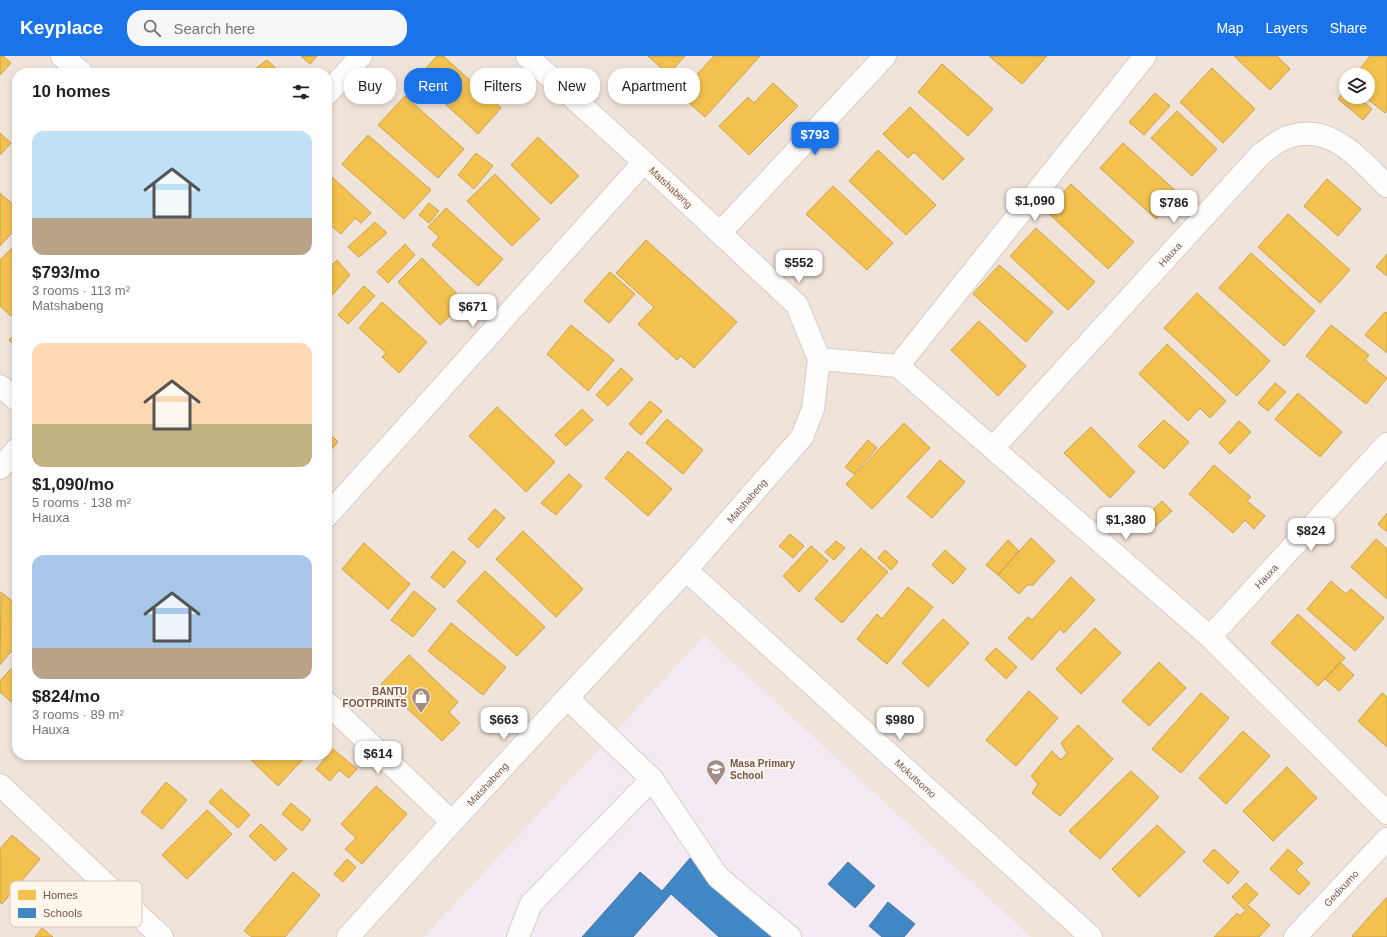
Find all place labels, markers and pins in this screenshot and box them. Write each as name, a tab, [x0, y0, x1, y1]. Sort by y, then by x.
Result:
pin: $793	[791, 122, 839, 156]
pin: $1,090	[1002, 188, 1068, 222]
pin: $786	[1150, 190, 1198, 224]
pin: $552	[775, 250, 823, 284]
pin: $671	[449, 294, 497, 328]
pin: $1,380	[1093, 507, 1159, 541]
pin: $824	[1287, 518, 1335, 552]
place label: BANTU FOOTPRINTS	[343, 686, 407, 709]
shop icon: BANTU FOOTPRINTS	[410, 686, 432, 714]
pin: $663	[480, 707, 528, 741]
pin: $980	[876, 707, 924, 741]
pin: $614	[354, 741, 402, 775]
school or university icon: Masa Primary School	[705, 758, 727, 786]
place label: Masa Primary School	[730, 758, 795, 781]

